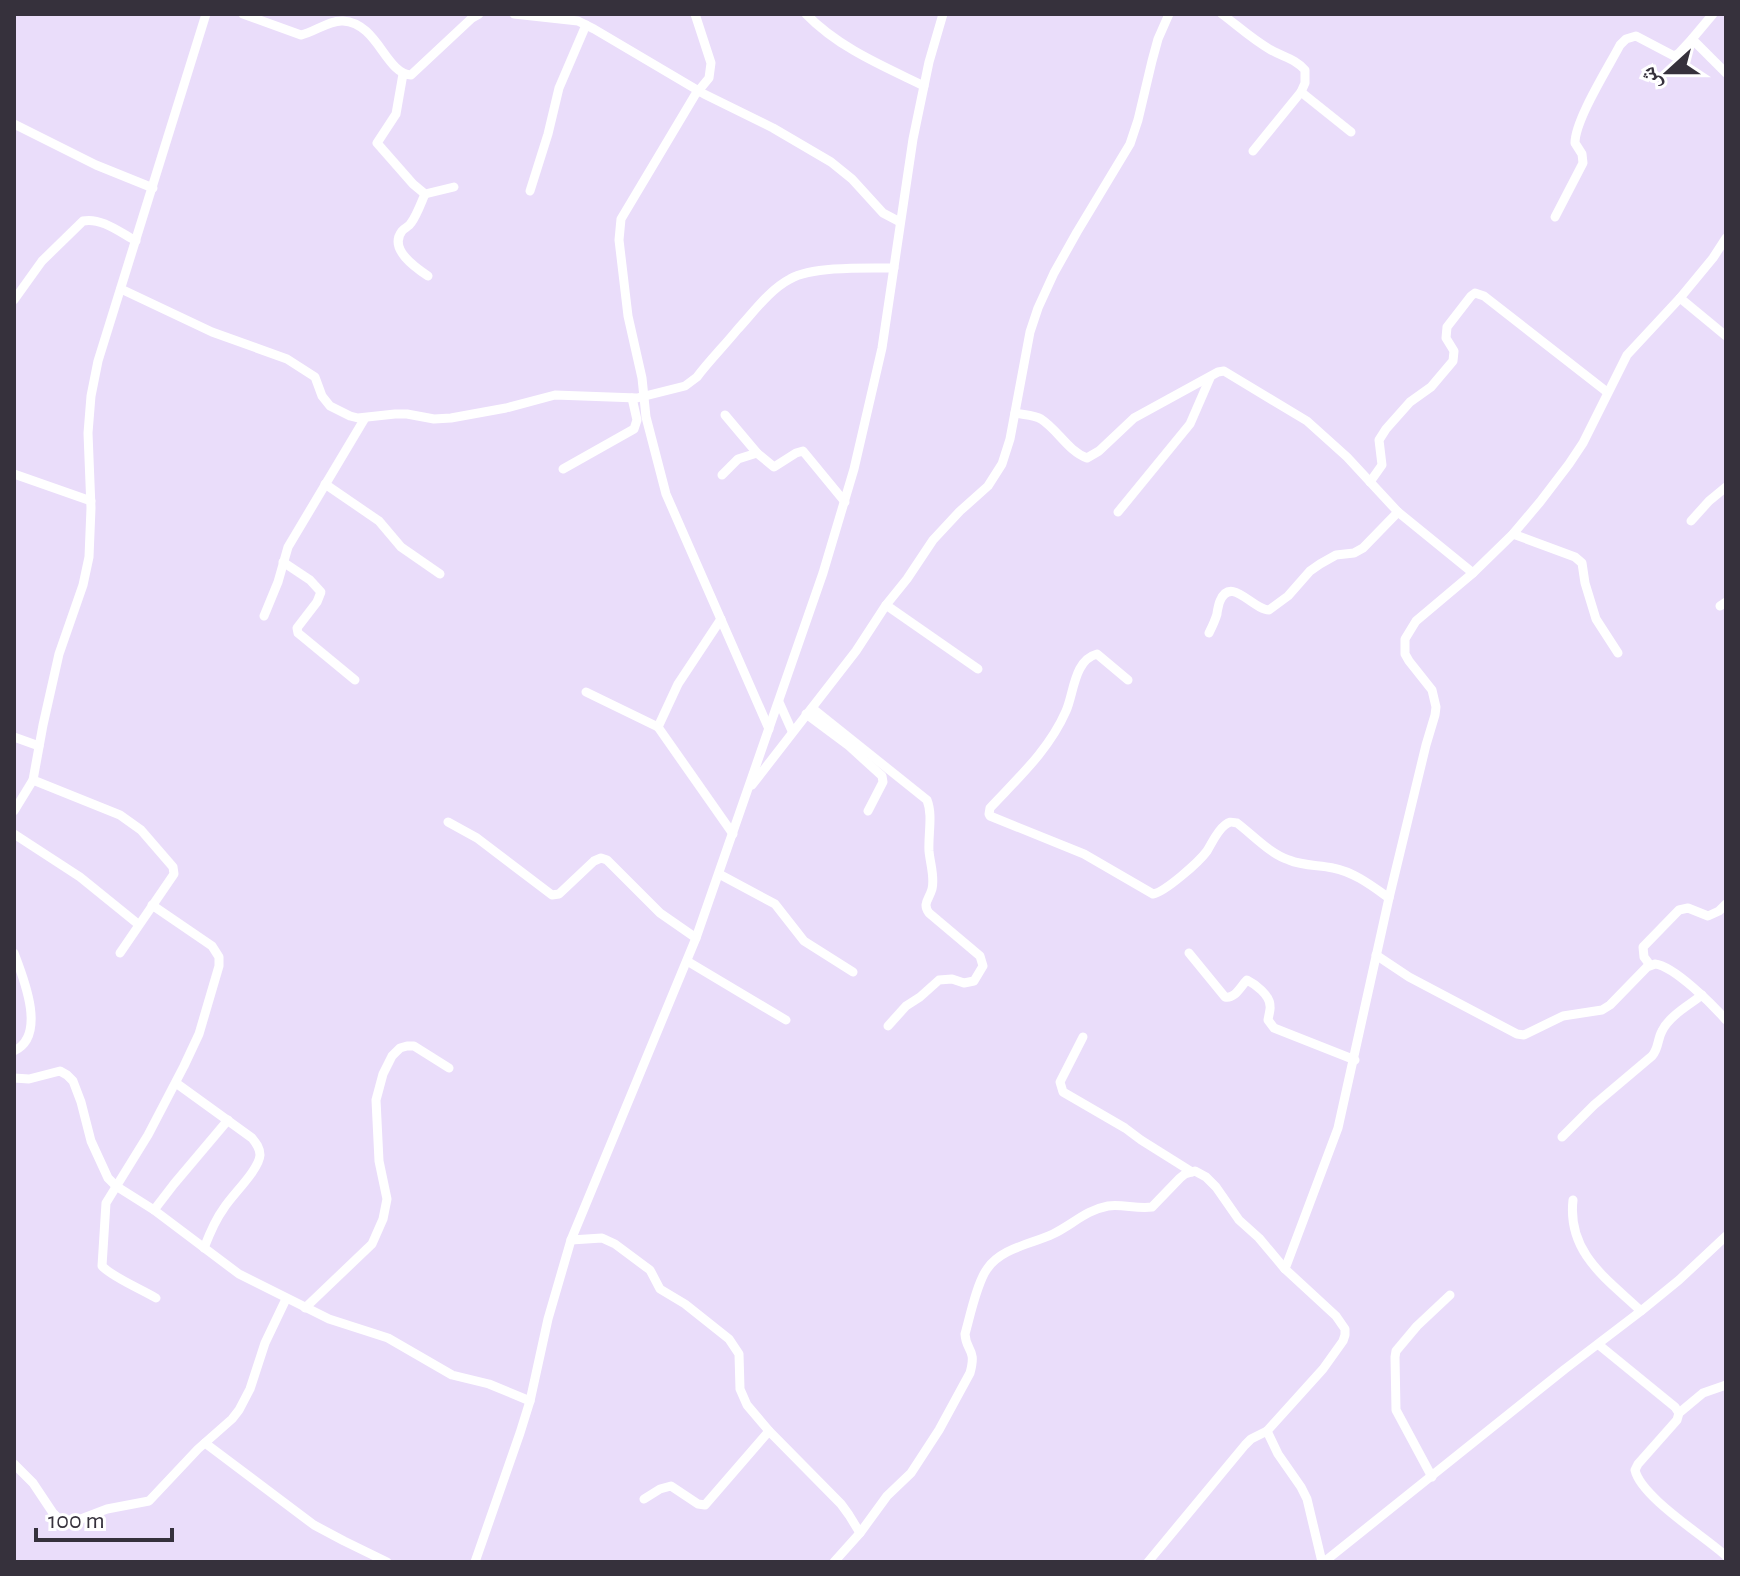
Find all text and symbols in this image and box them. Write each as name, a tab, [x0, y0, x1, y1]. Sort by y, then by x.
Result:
north arrow	[1628, 32, 1708, 112]
text: ش	[1636, 63, 1667, 94]
scale bar	[36, 1492, 172, 1542]
text: 100 m	[48, 1509, 105, 1533]

